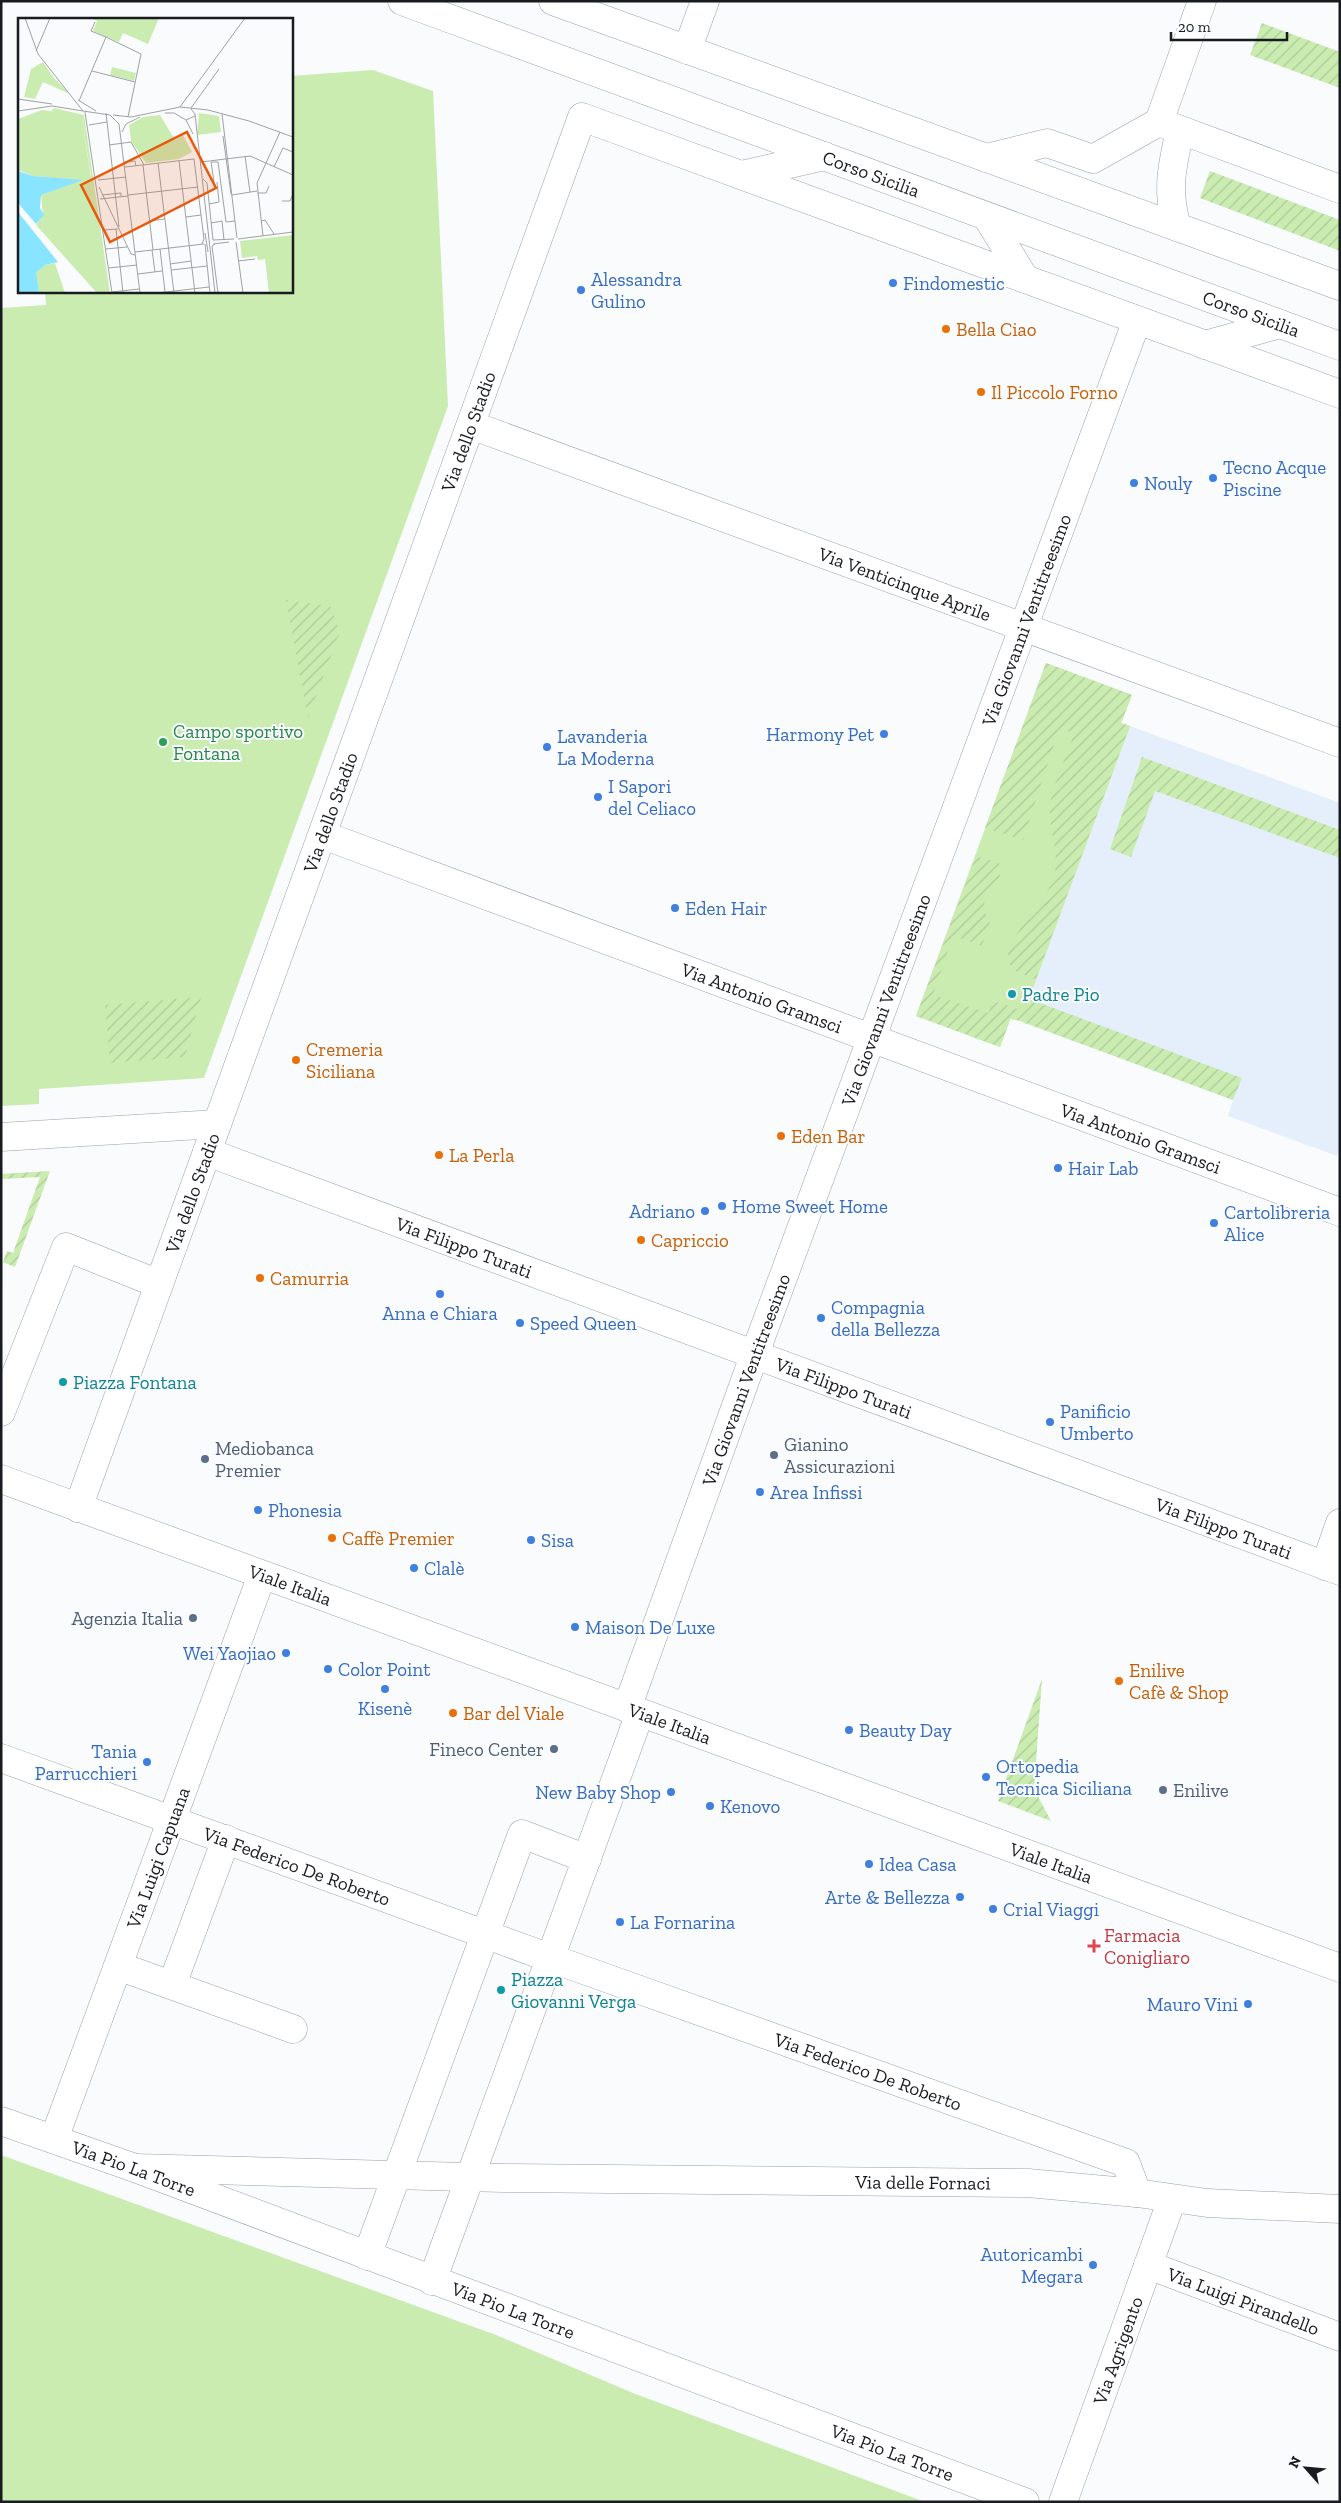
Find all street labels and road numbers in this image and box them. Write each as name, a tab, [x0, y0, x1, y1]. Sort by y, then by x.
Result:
street label: Corso Sicilia	[820, 145, 923, 202]
street label: Corso Sicilia	[1200, 285, 1303, 342]
street label: Via dello Stadio	[435, 368, 500, 496]
street label: Via Giovanni Ventitreesimo	[976, 510, 1076, 730]
street label: Via Venticinque Aprile	[815, 541, 994, 626]
street label: Via dello Stadio	[297, 749, 362, 876]
street label: Via Giovanni Ventitreesimo	[836, 890, 935, 1110]
street label: Via Antonio Gramsci	[677, 957, 845, 1038]
street label: Via Antonio Gramsci	[1056, 1097, 1224, 1178]
street label: Via dello Stadio	[159, 1130, 225, 1257]
street label: Via Filippo Turati	[392, 1211, 535, 1283]
street label: Via Giovanni Ventitreesimo	[696, 1270, 795, 1490]
street label: Via Filippo Turati	[771, 1351, 915, 1423]
street label: Via Filippo Turati	[1151, 1492, 1295, 1564]
street label: Viale Italia	[245, 1559, 335, 1610]
street label: Viale Italia	[624, 1697, 714, 1749]
street label: Via Luigi Capuana	[121, 1784, 194, 1932]
street label: Via Federico De Roberto	[199, 1821, 394, 1910]
street label: Viale Italia	[1006, 1837, 1096, 1888]
street label: Via Federico De Roberto	[770, 2027, 965, 2115]
street label: Via Pio La Torre	[68, 2135, 199, 2201]
street label: Via delle Fornaci	[854, 2170, 991, 2194]
street label: Via Luigi Pirandello	[1163, 2261, 1323, 2340]
street label: Via Pio La Torre	[447, 2276, 578, 2344]
street label: Via Agrigento	[1087, 2293, 1148, 2409]
street label: Via Pio La Torre	[827, 2418, 957, 2486]

